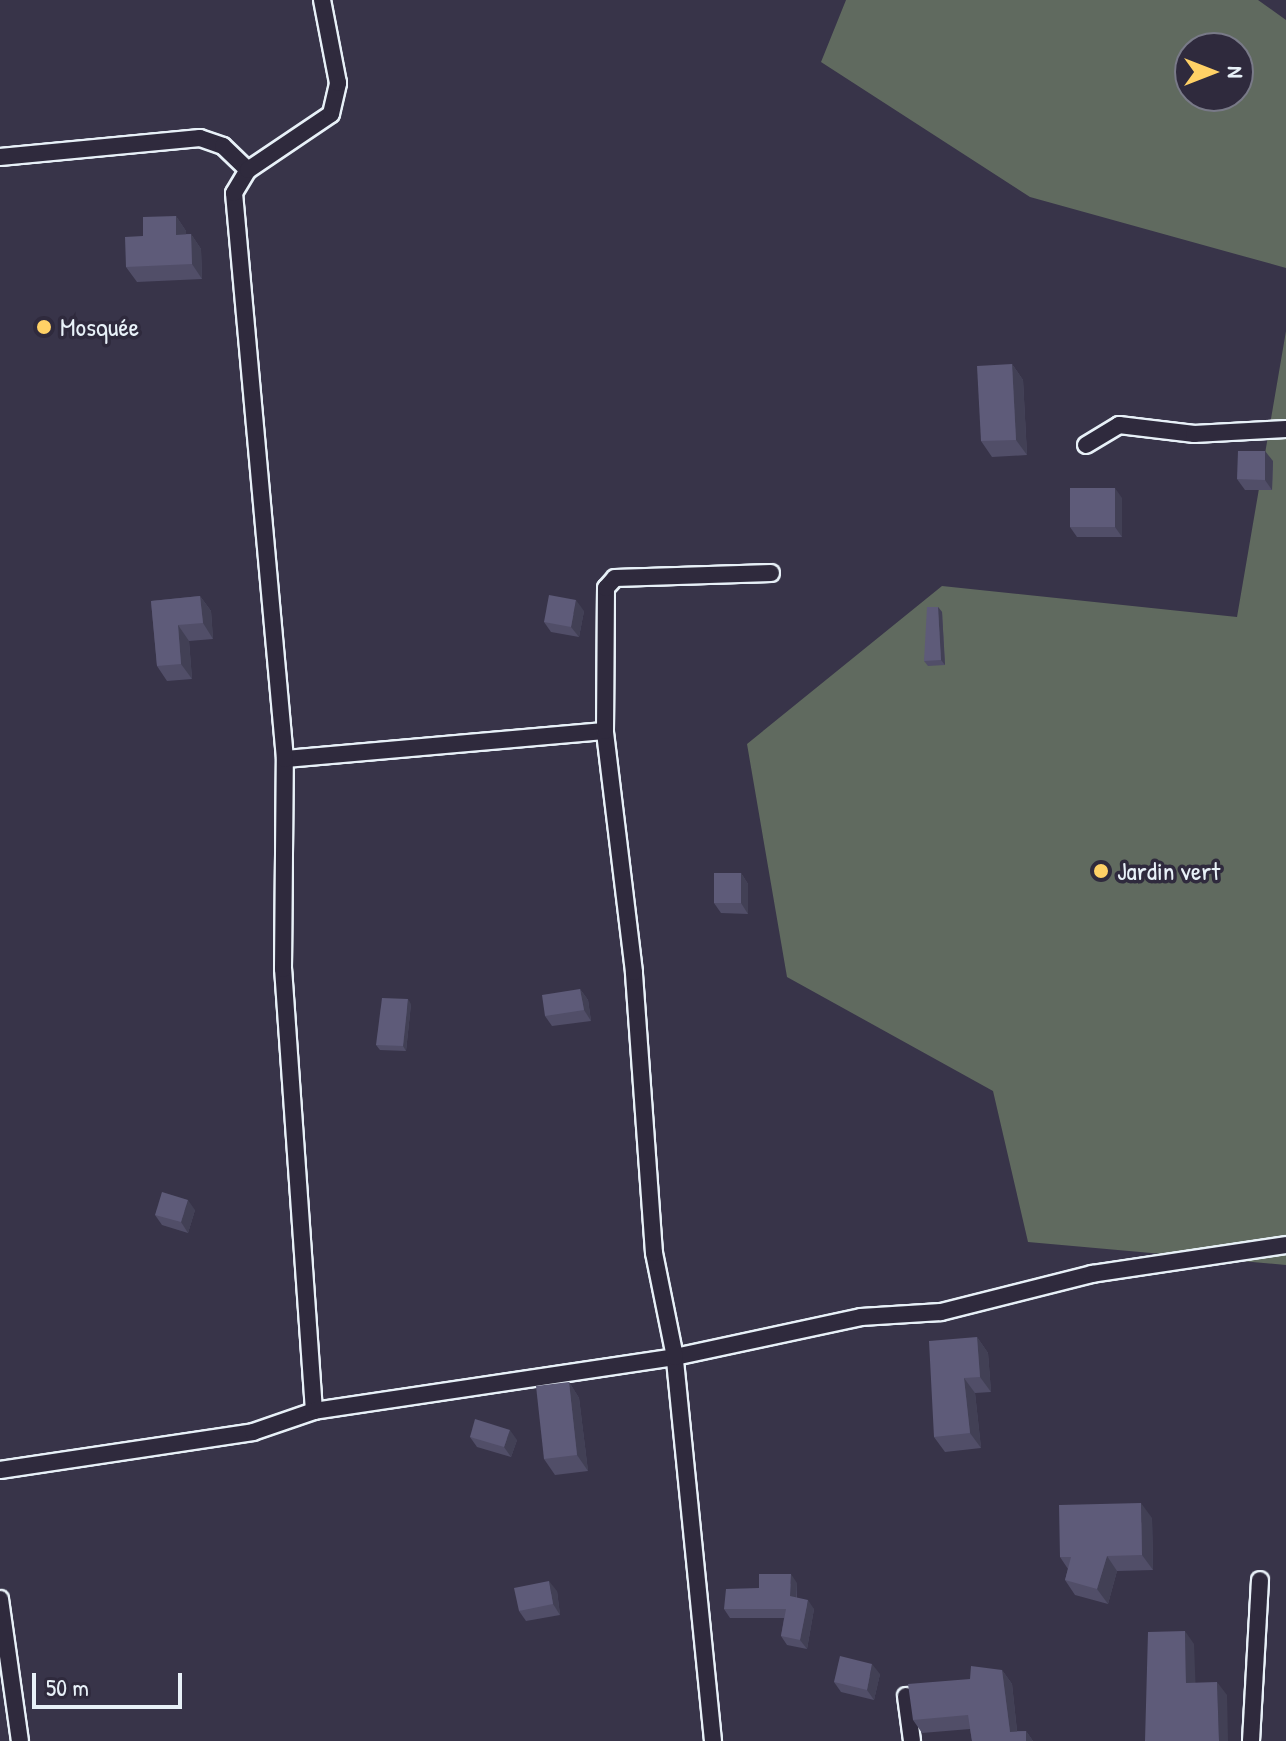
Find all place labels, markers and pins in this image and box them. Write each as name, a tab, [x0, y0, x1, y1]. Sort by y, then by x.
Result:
place label: Mosquée	[60, 311, 139, 343]
marker: Mosquée	[35, 318, 53, 336]
place label: Jardin vert	[1117, 855, 1220, 887]
marker: Jardin vert	[1092, 862, 1110, 880]

